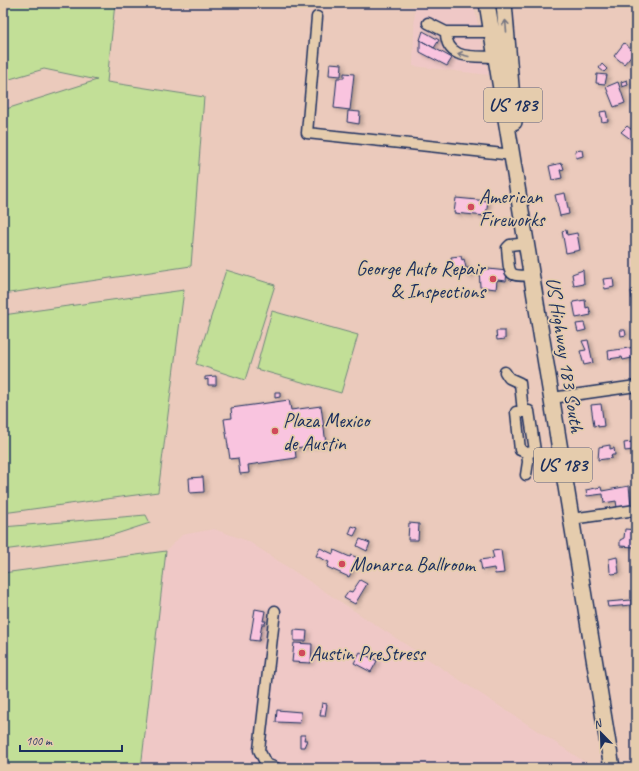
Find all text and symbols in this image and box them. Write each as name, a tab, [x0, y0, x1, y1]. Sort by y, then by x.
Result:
one-way arrow	[503, 20, 510, 33]
one-way arrow	[457, 50, 470, 58]
road number: US 183	[484, 88, 542, 122]
place label: American Fireworks	[479, 184, 547, 232]
marker: American Fireworks	[466, 202, 476, 212]
place label: George Auto Repair & Inspections	[356, 256, 487, 304]
marker: George Auto Repair & Inspections	[488, 274, 498, 284]
street label: US Highway 183 South	[540, 276, 590, 435]
place label: Plaza Mexico de Austin	[283, 408, 371, 456]
marker: Plaza Mexico de Austin	[270, 426, 280, 436]
road number: US 183	[534, 448, 592, 482]
place label: Monarca Ballroom	[350, 552, 476, 577]
marker: Monarca Ballroom	[337, 559, 347, 569]
place label: Austin PreStress	[310, 641, 427, 666]
marker: Austin PreStress	[297, 648, 307, 658]
north arrow	[581, 713, 621, 753]
text: N	[591, 715, 605, 732]
scale bar	[20, 727, 122, 753]
text: 100 m	[26, 733, 53, 749]

